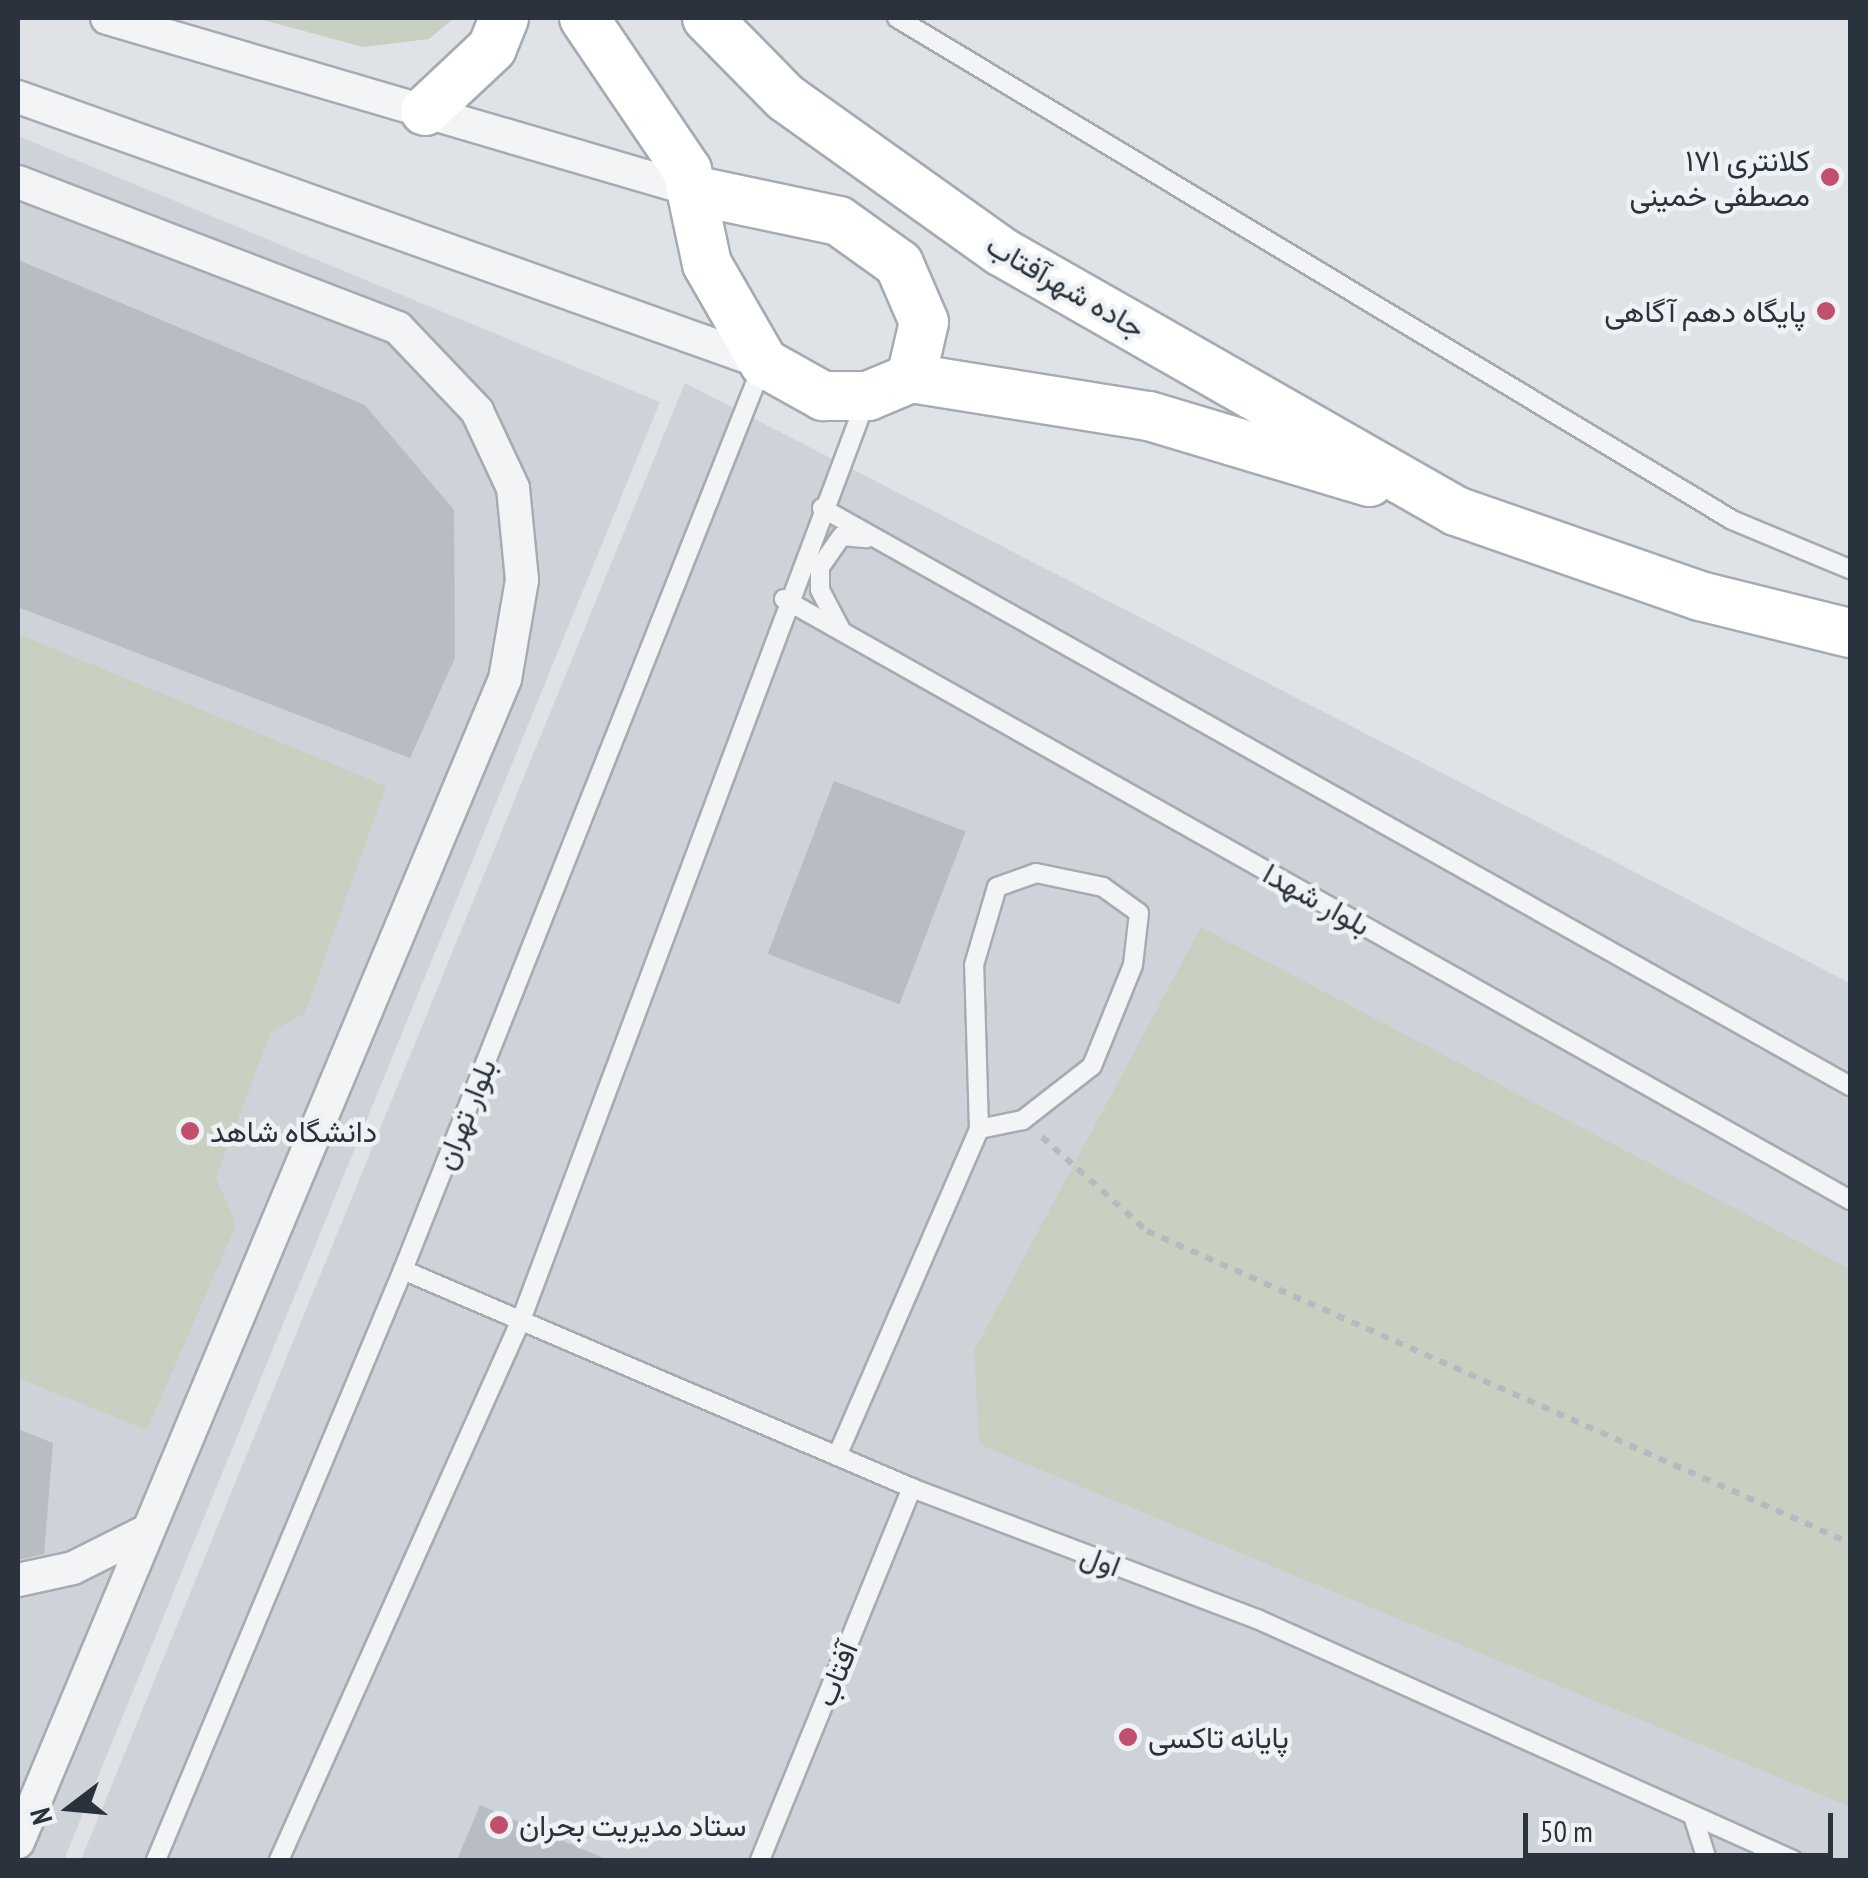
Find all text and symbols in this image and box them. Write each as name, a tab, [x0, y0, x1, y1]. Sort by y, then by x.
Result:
place label: کلانتری ۱۷۱ مصطفی خمینی	[1629, 142, 1810, 212]
marker: کلانتری ۱۷۱ مصطفی خمینی	[1819, 166, 1841, 188]
street label: جاده شهرآفتاب	[980, 226, 1152, 346]
place label: پایگاه دهم آگاهی	[1604, 293, 1806, 329]
marker: پایگاه دهم آگاهی	[1815, 300, 1837, 322]
street label: بلوار شهدا	[1257, 855, 1377, 943]
street label: بلوار تهران	[427, 1053, 503, 1175]
place label: دانشگاه شاهد	[210, 1113, 377, 1149]
marker: دانشگاه شاهد	[179, 1120, 201, 1142]
street label: اول	[1076, 1536, 1126, 1584]
street label: آفتاب	[807, 1637, 865, 1711]
place label: پایانه تاکسی	[1148, 1719, 1289, 1755]
marker: پایانه تاکسی	[1117, 1726, 1139, 1748]
north arrow	[20, 1758, 120, 1858]
scale bar	[1528, 1793, 1838, 1855]
text: N	[21, 1804, 61, 1829]
place label: ستاد مدیریت بحران	[519, 1807, 746, 1843]
text: 50 m	[1540, 1811, 1593, 1850]
marker: ستاد مدیریت بحران	[488, 1814, 510, 1836]

